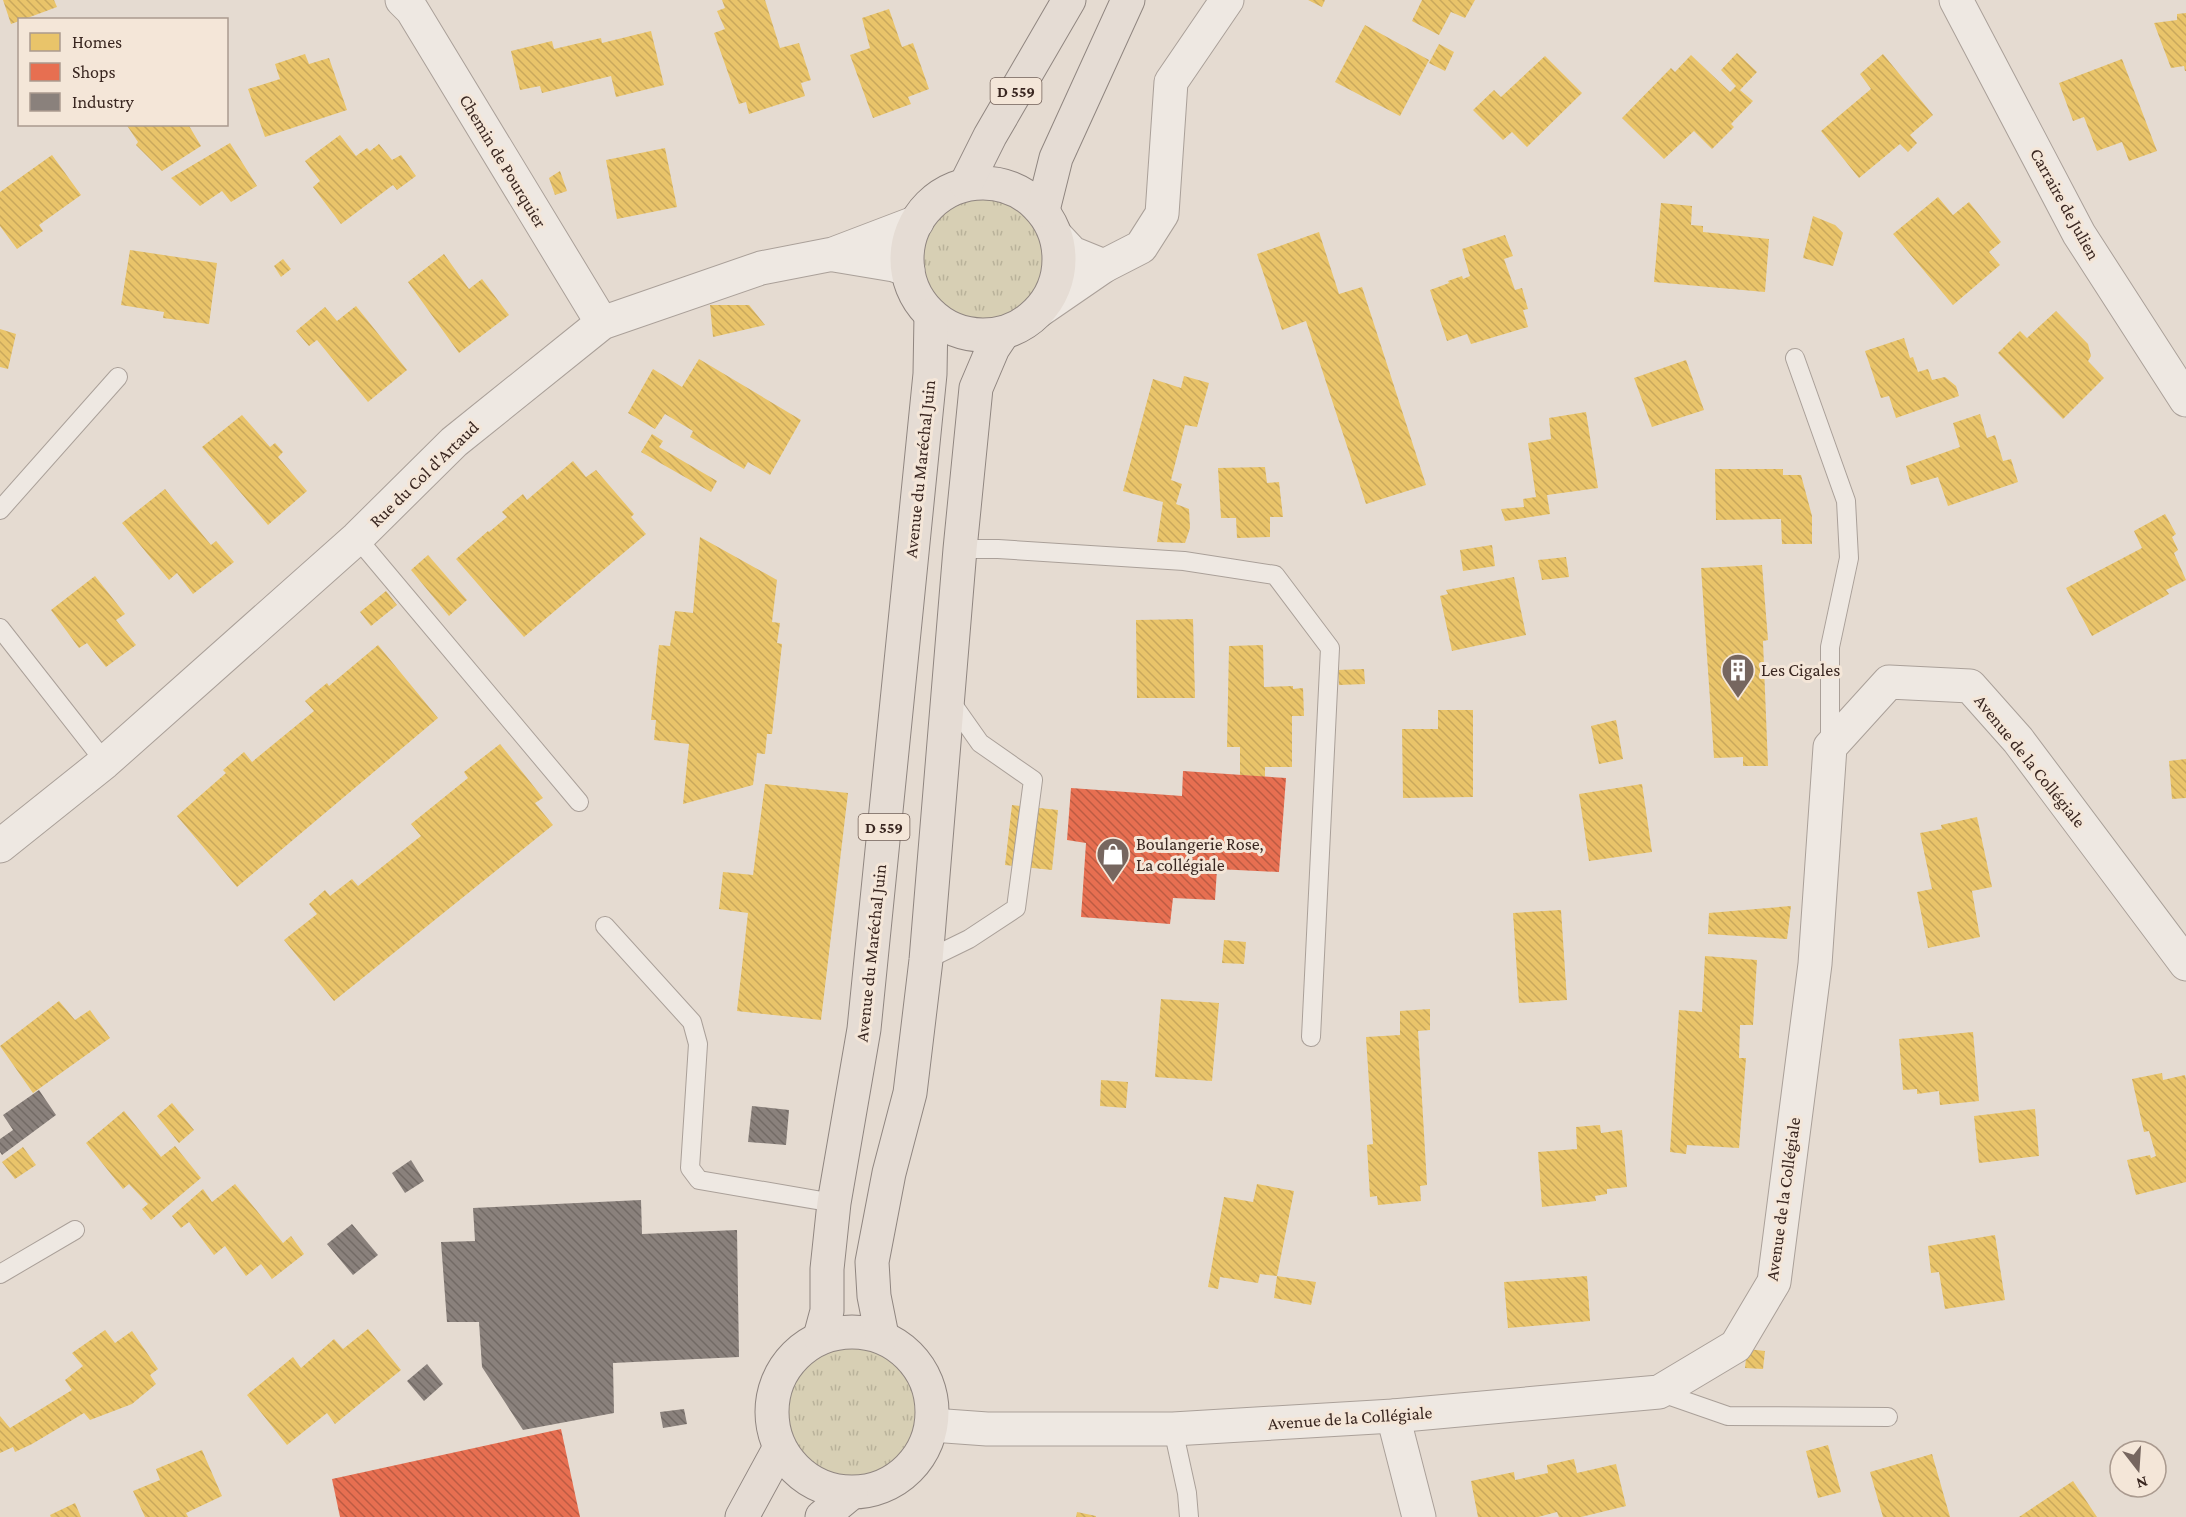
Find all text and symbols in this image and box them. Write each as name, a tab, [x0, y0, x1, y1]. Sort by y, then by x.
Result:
legend	[18, 18, 228, 126]
text: Homes	[72, 32, 122, 52]
text: Shops	[72, 62, 116, 82]
road number: D 559	[990, 78, 1042, 104]
street label: Chemin de Pourquier	[455, 91, 551, 232]
text: Industry	[72, 92, 135, 112]
street label: Carraire de Julien	[2026, 145, 2104, 264]
street label: Avenue du Maréchal Juin	[901, 379, 939, 559]
street label: Rue du Col d'Artaud	[365, 416, 483, 531]
building icon: Les Cigales	[1720, 652, 1756, 699]
place label: Les Cigales	[1761, 660, 1840, 680]
street label: Avenue de la Collégiale	[1970, 691, 2090, 831]
road number: D 559	[858, 814, 910, 840]
place label: Boulangerie Rose, La collégiale	[1136, 834, 1264, 875]
shop icon: Boulangerie Rose, La collégiale	[1095, 836, 1131, 883]
street label: Avenue du Maréchal Juin	[852, 863, 890, 1043]
street label: Avenue de la Collégiale	[1762, 1116, 1804, 1282]
street label: Avenue de la Collégiale	[1267, 1402, 1433, 1434]
north arrow	[2108, 1439, 2168, 1499]
text: N	[2134, 1473, 2150, 1493]

